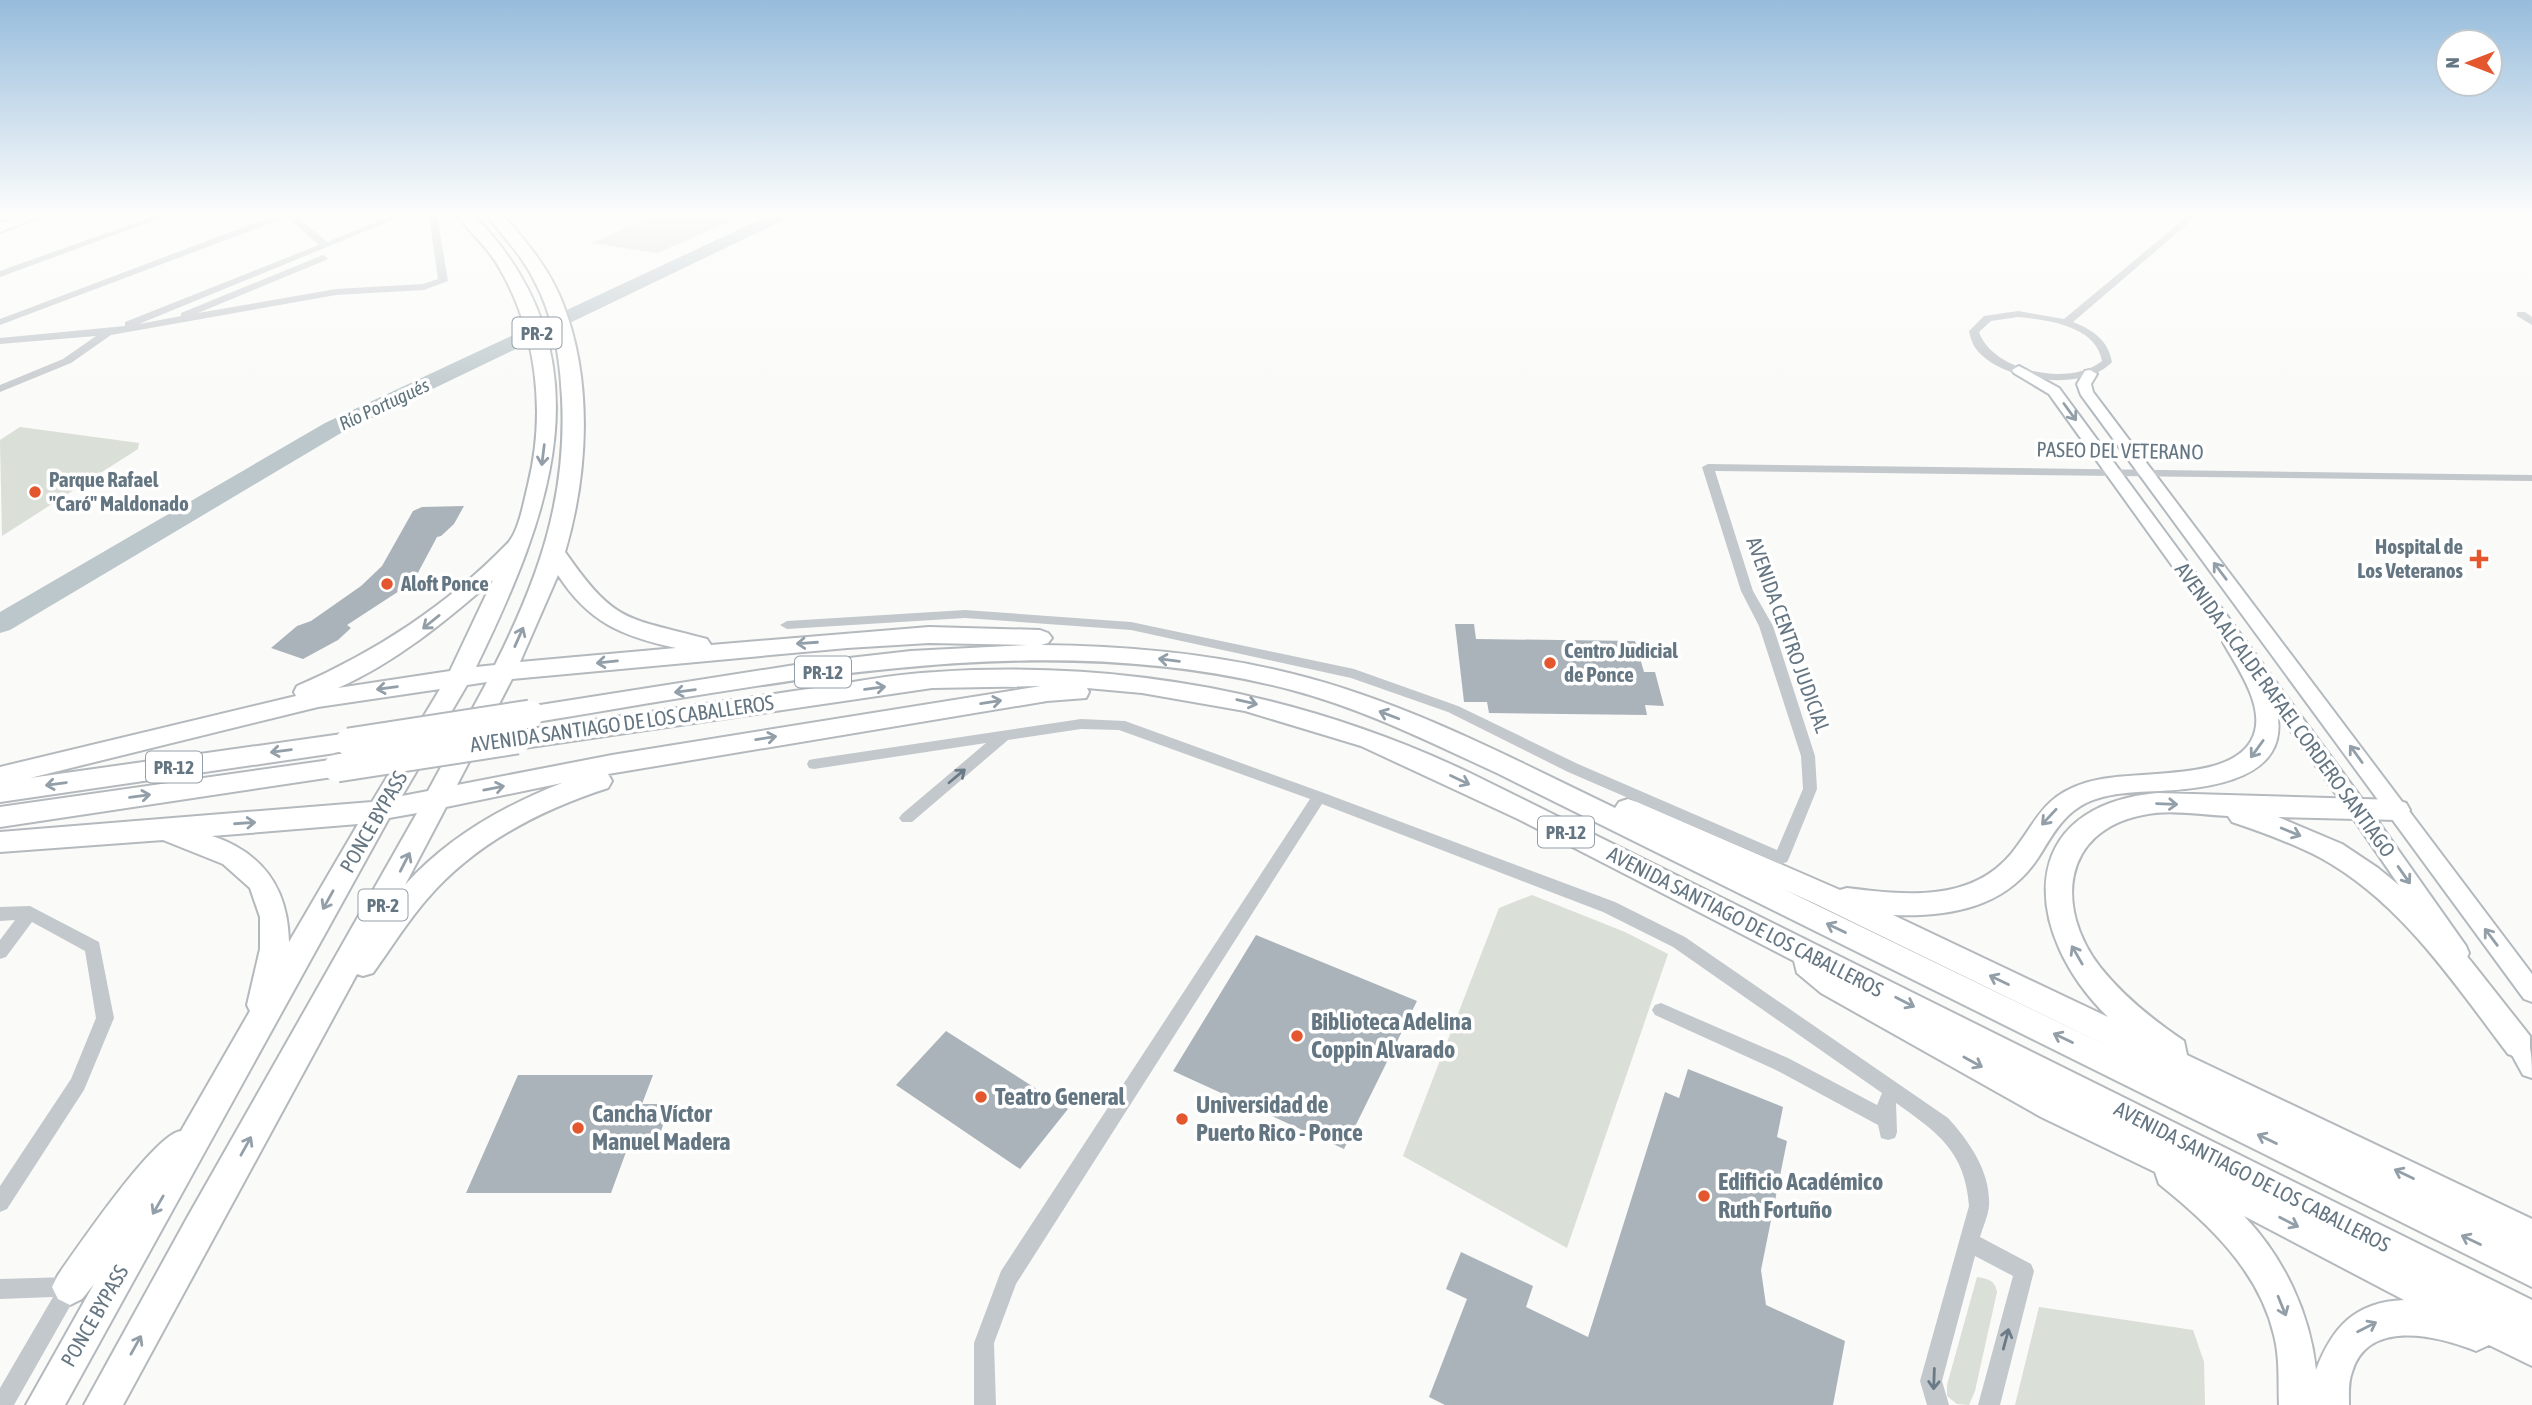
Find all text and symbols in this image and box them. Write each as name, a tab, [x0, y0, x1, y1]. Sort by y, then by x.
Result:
north arrow	[2434, 28, 2504, 98]
text: N	[2441, 57, 2463, 69]
road number: PR-2	[512, 318, 562, 348]
water label: Río Portugués	[335, 373, 433, 434]
one-way arrow	[2063, 402, 2077, 421]
street label: PASEO DEL VETERANO	[2036, 437, 2204, 463]
one-way arrow	[537, 443, 550, 466]
place label: Parque Rafael "Caró" Maldonado	[49, 467, 189, 515]
marker: Parque Rafael "Caró" Maldonado	[27, 484, 43, 500]
street label: AVENIDA CENTRO JUDICIAL	[1742, 533, 1836, 736]
place label: Hospital de Los Veteranos	[2357, 534, 2464, 582]
marker: Hospital de Los Veteranos	[2469, 549, 2489, 569]
street label: AVENIDA ALCALDE RAFAEL CORDERO SANTIAGO	[2171, 558, 2401, 861]
one-way arrow	[2213, 563, 2228, 581]
place label: Aloft Ponce	[400, 571, 489, 595]
marker: Aloft Ponce	[379, 576, 395, 592]
one-way arrow	[422, 614, 440, 630]
one-way arrow	[513, 627, 526, 648]
one-way arrow	[796, 636, 819, 649]
place label: Centro Judicial de Ponce	[1564, 638, 1678, 686]
one-way arrow	[1158, 654, 1181, 667]
one-way arrow	[596, 655, 618, 668]
marker: Centro Judicial de Ponce	[1542, 655, 1558, 671]
road number: PR-12	[795, 656, 851, 688]
one-way arrow	[863, 681, 886, 694]
one-way arrow	[376, 682, 399, 695]
one-way arrow	[674, 685, 697, 698]
street label: AVENIDA SANTIAGO DE LOS CABALLEROS	[469, 690, 775, 756]
one-way arrow	[979, 695, 1002, 708]
one-way arrow	[1235, 696, 1258, 709]
one-way arrow	[1378, 707, 1400, 720]
one-way arrow	[754, 731, 777, 744]
one-way arrow	[2250, 739, 2265, 758]
one-way arrow	[270, 745, 293, 758]
one-way arrow	[2349, 745, 2363, 764]
road number: PR-12	[146, 752, 202, 782]
street label: PONCE BYPASS	[335, 766, 412, 876]
one-way arrow	[947, 768, 965, 784]
one-way arrow	[1449, 774, 1470, 787]
one-way arrow	[45, 778, 68, 791]
one-way arrow	[482, 781, 505, 794]
one-way arrow	[128, 790, 151, 803]
one-way arrow	[2155, 797, 2178, 811]
one-way arrow	[2040, 808, 2057, 825]
one-way arrow	[233, 816, 256, 829]
road number: PR-12	[1538, 817, 1594, 848]
one-way arrow	[2280, 827, 2302, 840]
street label: AVENIDA SANTIAGO DE LOS CABALLEROS	[1604, 841, 1887, 1001]
one-way arrow	[399, 852, 413, 873]
one-way arrow	[2397, 864, 2411, 884]
one-way arrow	[321, 889, 335, 910]
road number: PR-2	[358, 890, 408, 920]
one-way arrow	[1826, 920, 1847, 934]
one-way arrow	[2484, 928, 2499, 947]
one-way arrow	[2070, 945, 2084, 965]
one-way arrow	[1989, 973, 2010, 986]
one-way arrow	[1894, 996, 1915, 1010]
place label: Biblioteca Adelina Coppin Alvarado	[1311, 1008, 1472, 1063]
marker: Biblioteca Adelina Coppin Alvarado	[1289, 1028, 1305, 1044]
one-way arrow	[2053, 1031, 2074, 1044]
one-way arrow	[1963, 1056, 1983, 1070]
place label: Teatro General	[995, 1083, 1126, 1110]
marker: Teatro General	[973, 1089, 989, 1105]
place label: Universidad de Puerto Rico - Ponce	[1196, 1091, 1363, 1146]
street label: AVENIDA SANTIAGO DE LOS CABALLEROS	[2111, 1096, 2394, 1256]
place label: Cancha Víctor Manuel Madera	[592, 1100, 730, 1155]
marker: Universidad de Puerto Rico - Ponce	[1174, 1111, 1190, 1127]
marker: Cancha Víctor Manuel Madera	[570, 1120, 586, 1136]
one-way arrow	[2257, 1131, 2278, 1145]
one-way arrow	[240, 1136, 253, 1157]
one-way arrow	[2394, 1167, 2415, 1180]
place label: Edificio Académico Ruth Fortuño	[1718, 1168, 1883, 1223]
marker: Edificio Académico Ruth Fortuño	[1696, 1188, 1712, 1204]
one-way arrow	[151, 1195, 165, 1215]
one-way arrow	[2278, 1215, 2299, 1229]
one-way arrow	[2461, 1232, 2482, 1246]
street label: PONCE BYPASS	[56, 1260, 133, 1370]
one-way arrow	[2276, 1295, 2289, 1316]
one-way arrow	[2356, 1320, 2377, 1334]
one-way arrow	[2000, 1328, 2013, 1351]
one-way arrow	[130, 1335, 143, 1356]
one-way arrow	[1928, 1367, 1941, 1390]

